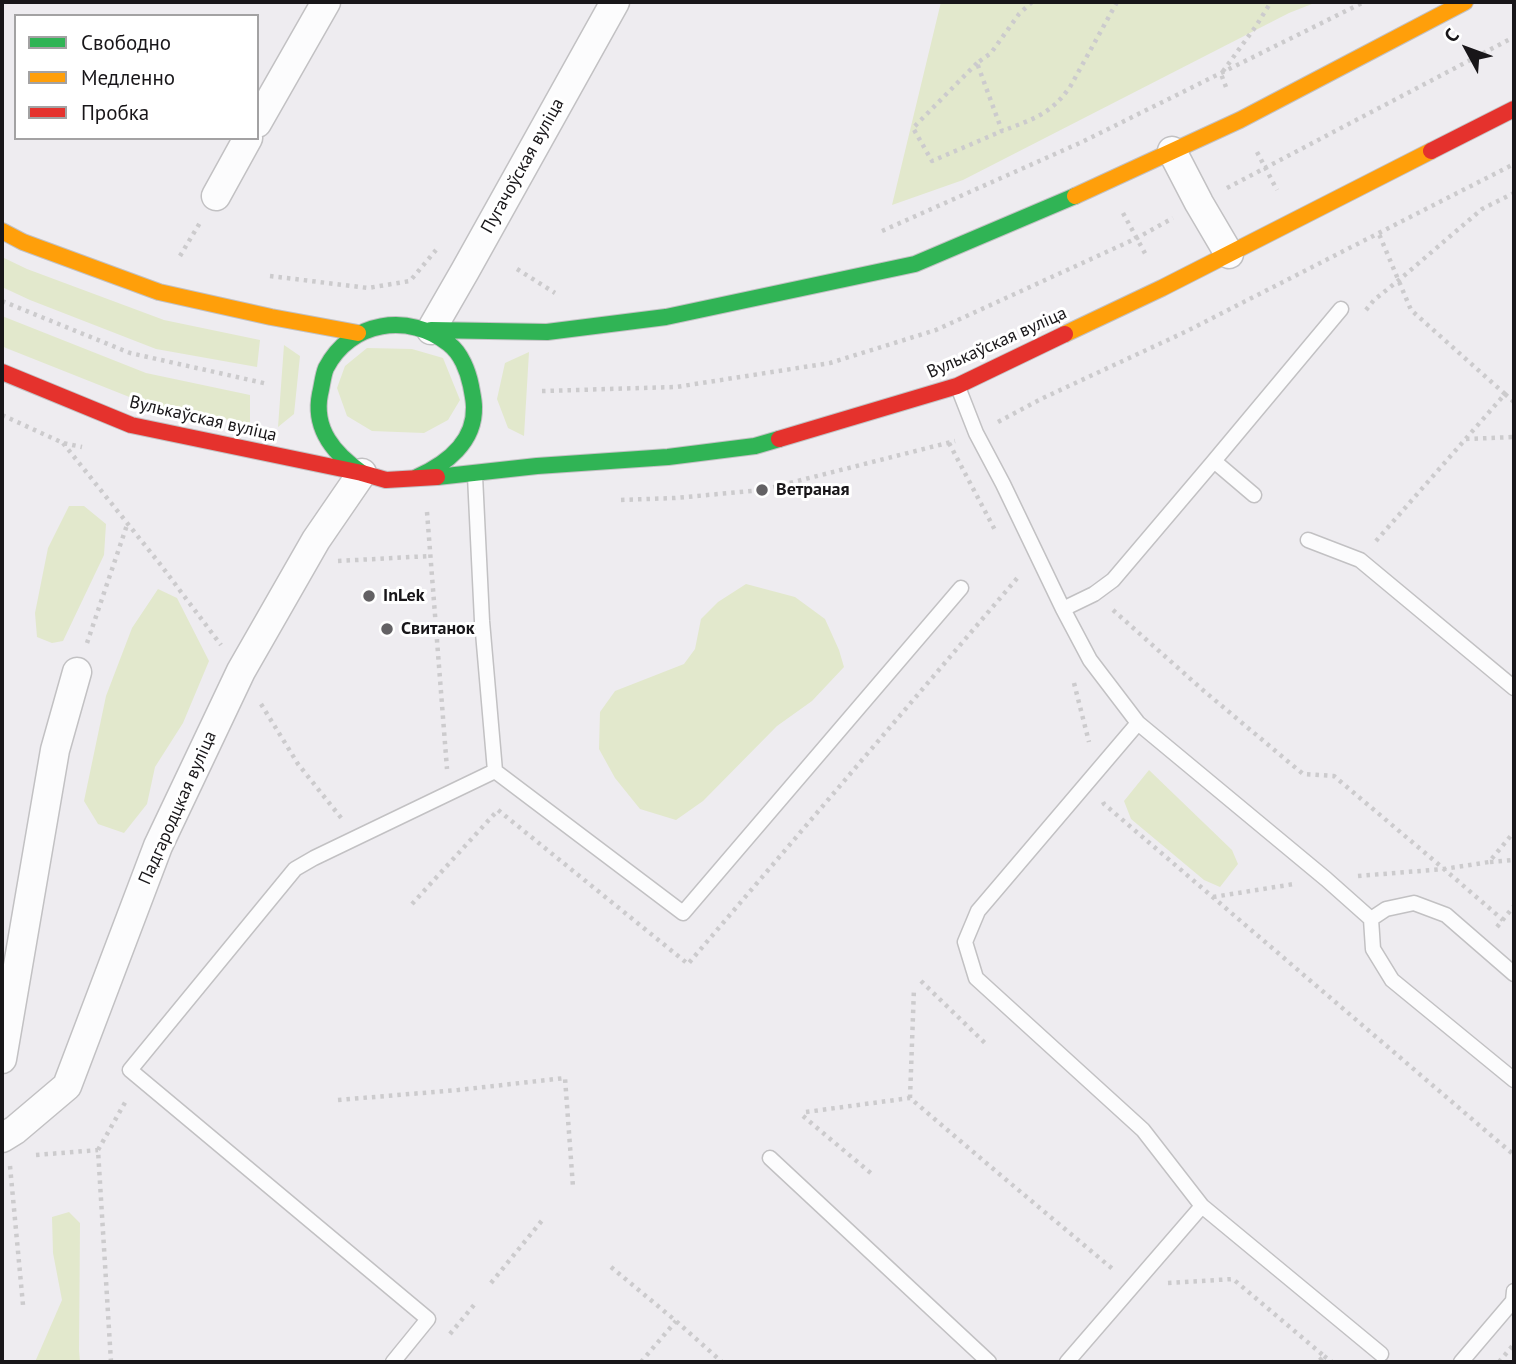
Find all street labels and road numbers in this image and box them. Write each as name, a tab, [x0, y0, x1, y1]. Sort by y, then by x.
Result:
street label: Пугачоўская вуліца	[477, 95, 569, 237]
street label: Вулькаўская вуліца	[924, 302, 1070, 384]
street label: Вулькаўская вуліца	[127, 392, 279, 446]
street label: Падгародцкая вуліца	[134, 728, 222, 888]

